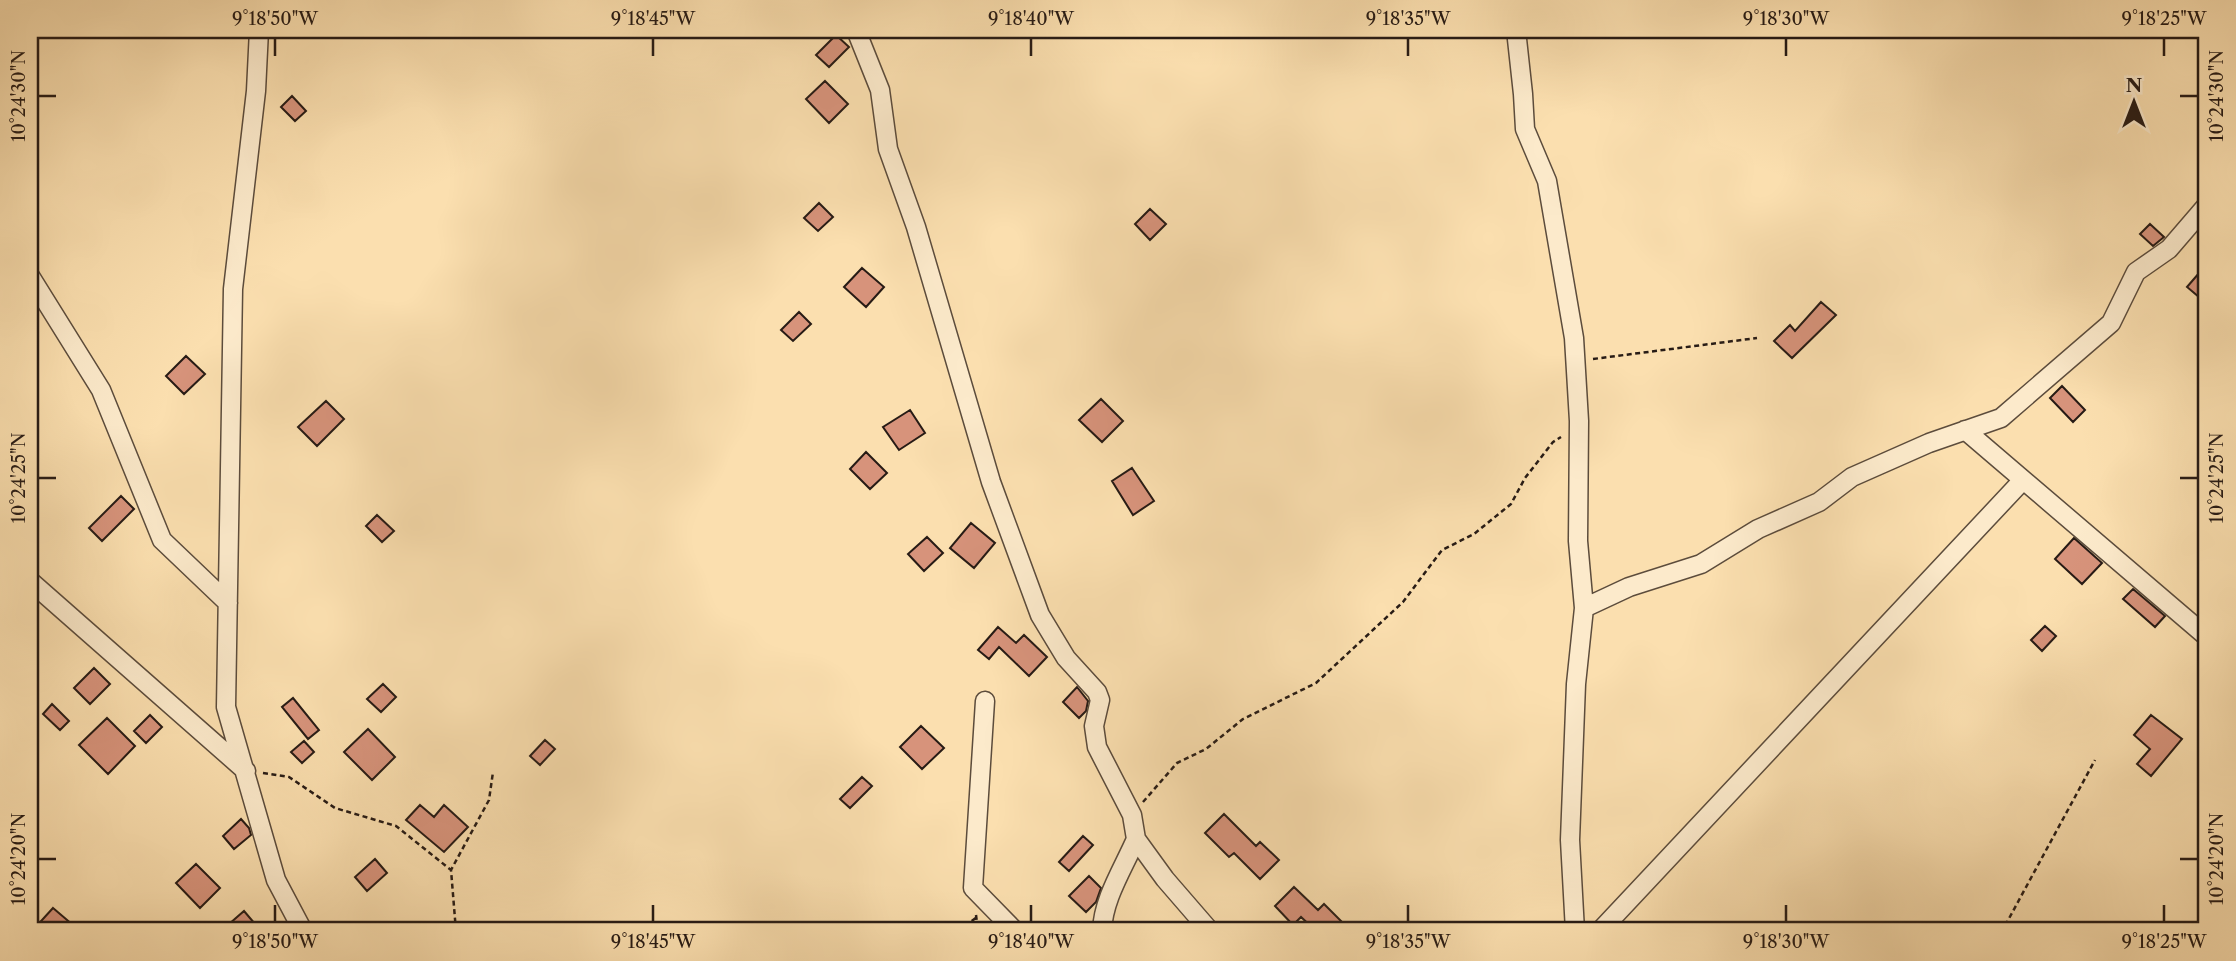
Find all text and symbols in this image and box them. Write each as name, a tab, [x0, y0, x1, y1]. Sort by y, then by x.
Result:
text: 9°18'50"W	[232, 8, 319, 30]
text: 9°18'45"W	[611, 8, 696, 30]
text: 9°18'40"W	[988, 8, 1075, 30]
text: 9°18'35"W	[1366, 8, 1452, 30]
text: 9°18'30"W	[1743, 8, 1830, 30]
text: 9°18'25"W	[2121, 8, 2208, 30]
text: 10°24'30"N	[8, 50, 30, 142]
text: 10°24'30"N	[2206, 50, 2228, 142]
north arrow	[2100, 66, 2170, 136]
text: N	[2126, 74, 2142, 97]
text: 10°24'25"N	[8, 432, 30, 524]
text: 10°24'25"N	[2206, 432, 2228, 524]
text: 10°24'20"N	[8, 813, 30, 905]
text: 10°24'20"N	[2206, 813, 2228, 905]
text: 9°18'50"W	[232, 931, 319, 953]
text: 9°18'45"W	[611, 931, 696, 953]
text: 9°18'40"W	[988, 931, 1075, 953]
text: 9°18'35"W	[1366, 931, 1452, 953]
text: 9°18'30"W	[1743, 931, 1830, 953]
text: 9°18'25"W	[2121, 931, 2208, 953]

